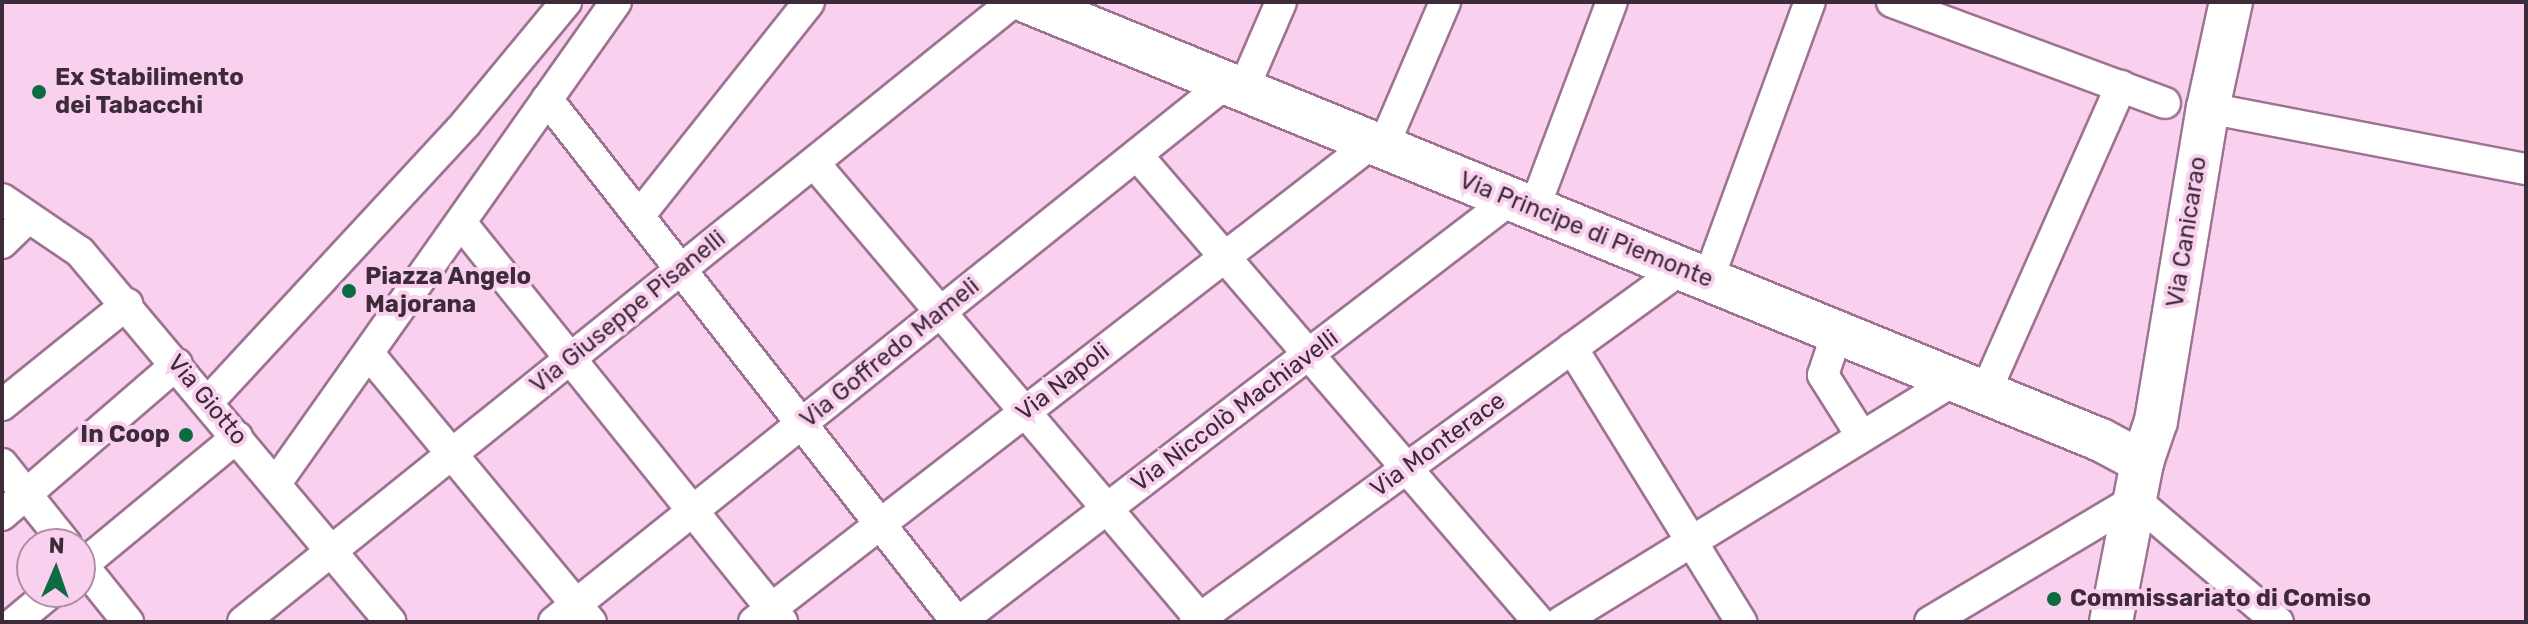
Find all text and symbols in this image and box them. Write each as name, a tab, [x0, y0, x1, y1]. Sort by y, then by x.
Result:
place label: Ex Stabilimento dei Tabacchi	[55, 64, 244, 120]
marker: Ex Stabilimento dei Tabacchi	[30, 83, 48, 101]
street label: Via Canicarao	[2161, 154, 2213, 310]
street label: Via Principe di Piemonte	[1455, 166, 1717, 294]
street label: Via Giuseppe Pisanelli	[525, 224, 731, 400]
place label: Piazza Angelo Majorana	[365, 263, 532, 319]
street label: Via Goffredo Mameli	[795, 272, 985, 434]
marker: Piazza Angelo Majorana	[340, 282, 358, 300]
street label: Via Niccolò Machiavelli	[1126, 324, 1344, 498]
street label: Via Napoli	[1011, 337, 1115, 427]
street label: Via Giotto	[161, 349, 253, 451]
street label: Via Monterace	[1365, 386, 1511, 504]
place label: In Coop	[80, 421, 170, 449]
marker: In Coop	[177, 426, 195, 444]
north arrow	[16, 528, 96, 608]
text: N	[48, 532, 65, 559]
place label: Commissariato di Comiso	[2070, 585, 2371, 613]
marker: Commissariato di Comiso	[2045, 590, 2063, 608]

